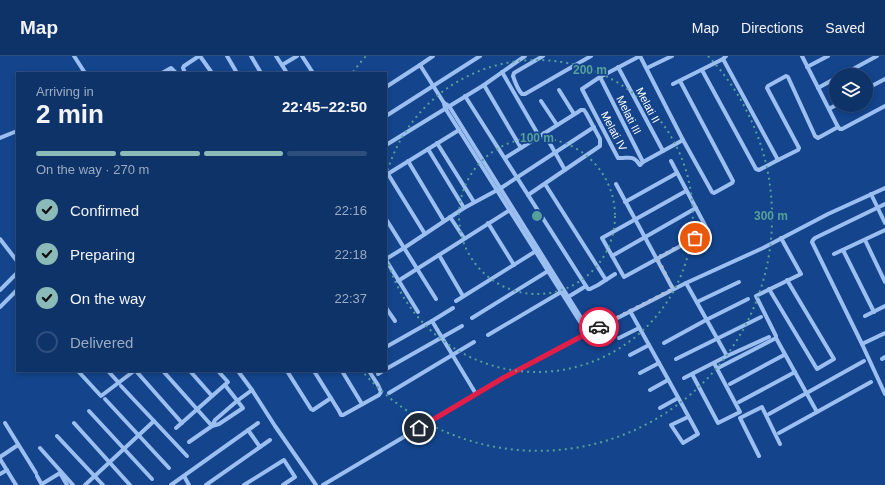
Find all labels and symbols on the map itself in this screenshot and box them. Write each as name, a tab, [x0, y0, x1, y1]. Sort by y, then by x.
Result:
text: 200 m	[573, 63, 607, 77]
street label: Melati II	[634, 85, 662, 125]
street label: Melati III	[614, 94, 644, 136]
street label: Melati IV	[599, 109, 630, 153]
text: 100 m	[520, 131, 554, 145]
centre of rings	[530, 209, 544, 223]
text: 300 m	[754, 209, 788, 223]
pin	[678, 221, 712, 255]
courier	[579, 307, 619, 347]
pin	[402, 411, 436, 445]

